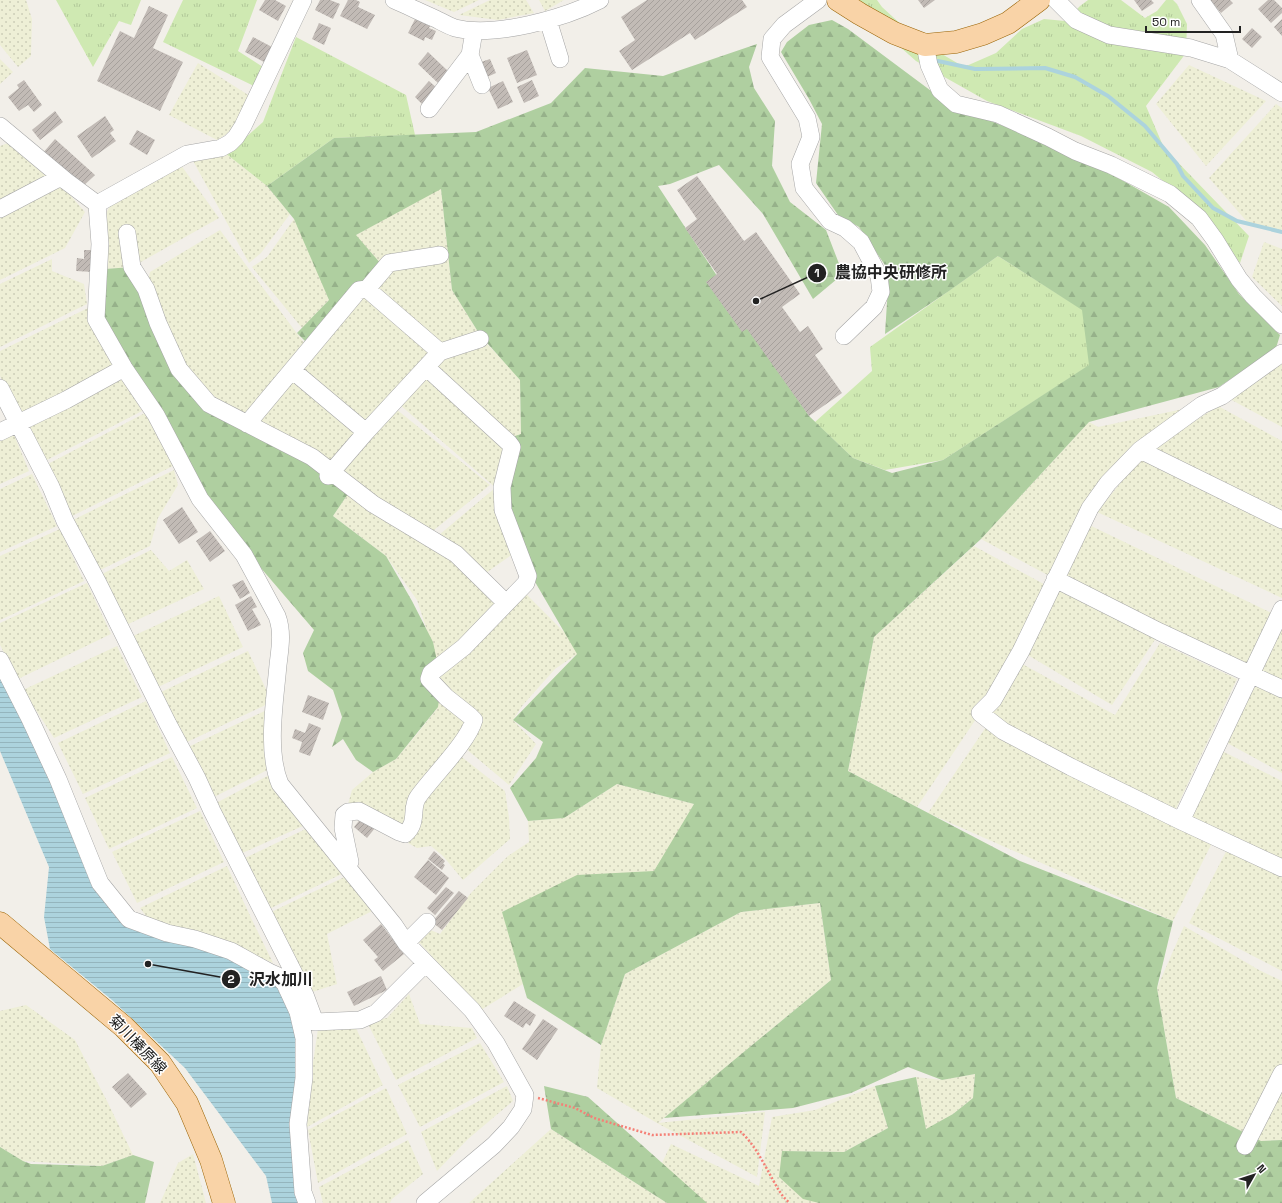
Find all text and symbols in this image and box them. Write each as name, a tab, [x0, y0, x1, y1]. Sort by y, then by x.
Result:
scale bar	[1146, 8, 1240, 34]
text: 50 m	[1152, 14, 1180, 30]
callout: 農協中央研修所	[807, 259, 955, 287]
text: 農協中央研修所	[835, 262, 947, 283]
text: 1	[814, 265, 820, 281]
callout: 沢水加川	[221, 965, 321, 993]
text: 沢水加川	[249, 969, 313, 990]
text: 2	[227, 971, 235, 987]
street label: 菊川榛原線	[105, 1010, 171, 1078]
north arrow	[1234, 1155, 1274, 1195]
text: N	[1254, 1161, 1270, 1176]

